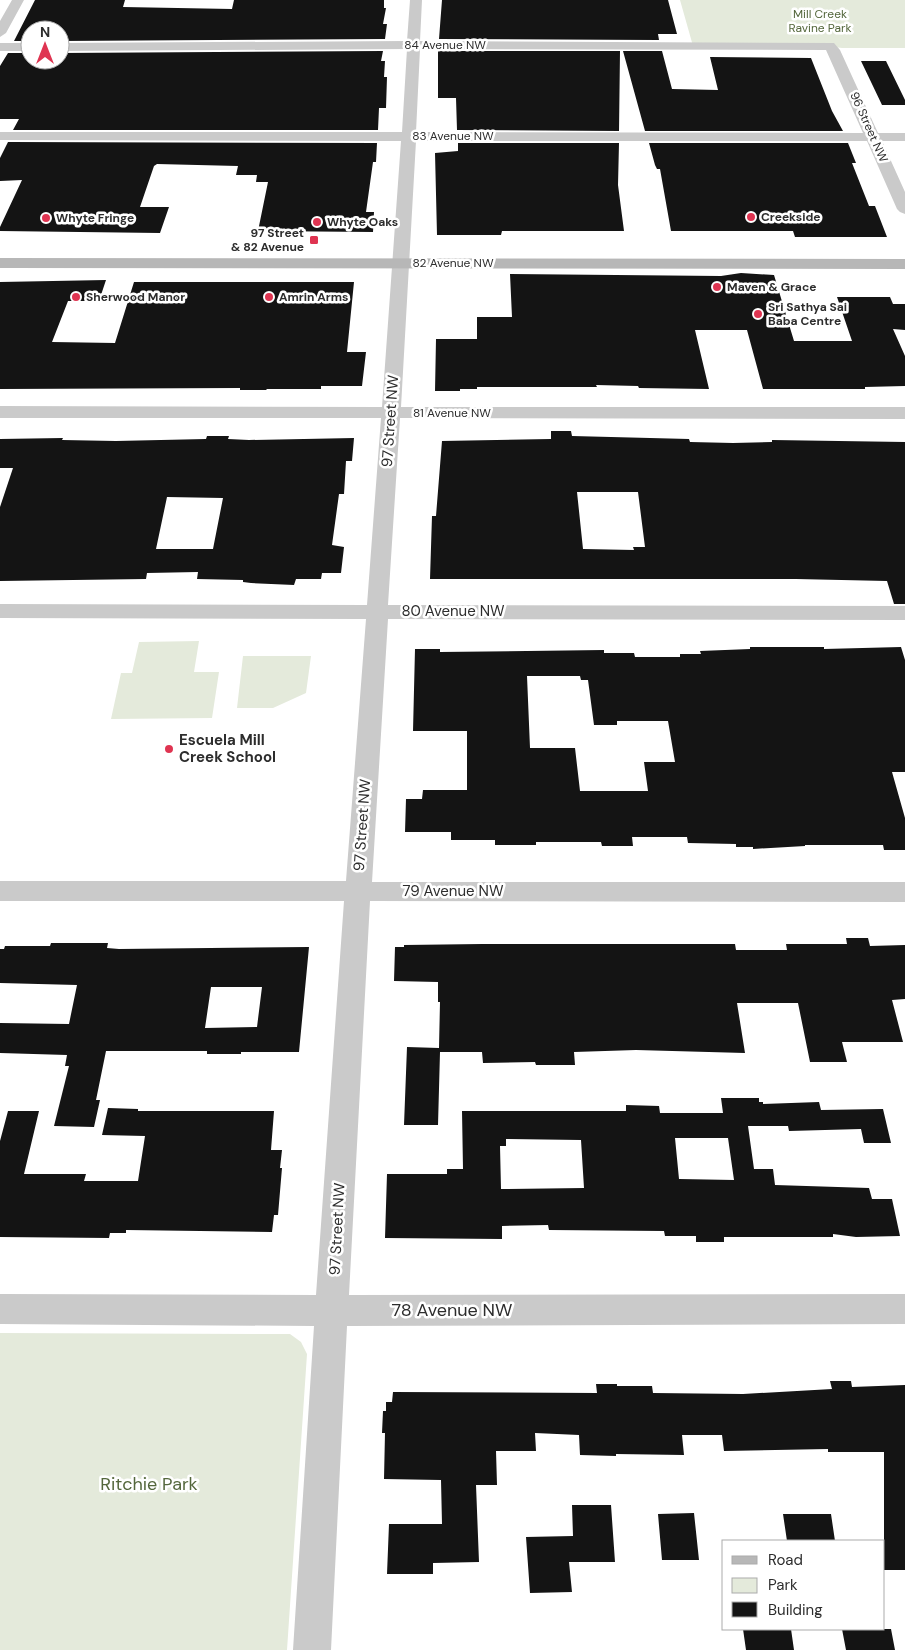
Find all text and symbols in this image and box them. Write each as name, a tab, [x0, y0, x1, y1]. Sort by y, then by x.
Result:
park label: Mill Creek Ravine Park	[788, 6, 852, 36]
north arrow	[20, 20, 70, 70]
text: N	[40, 23, 50, 41]
street label: 84 Avenue NW	[404, 37, 486, 53]
street label: 96 Street NW	[846, 89, 892, 165]
street label: 83 Avenue NW	[412, 128, 494, 144]
place label: Creekside	[761, 209, 821, 225]
place label: Whyte Fringe	[56, 210, 134, 226]
marker: Creekside	[745, 211, 757, 223]
marker: Whyte Fringe	[40, 212, 52, 224]
place label: Whyte Oaks	[327, 214, 398, 230]
marker: Whyte Oaks	[311, 216, 323, 228]
place label: 97 Street & 82 Avenue	[231, 225, 304, 255]
marker: 97 Street & 82 Avenue	[308, 234, 320, 246]
street label: 82 Avenue NW	[412, 255, 494, 271]
place label: Maven & Grace	[727, 279, 816, 295]
marker: Maven & Grace	[711, 281, 723, 293]
place label: Sherwood Manor	[86, 289, 185, 305]
place label: Amrin Arms	[279, 289, 348, 305]
marker: Sherwood Manor	[70, 291, 82, 303]
marker: Amrin Arms	[263, 291, 275, 303]
place label: Sri Sathya Sai Baba Centre	[768, 299, 847, 329]
marker: Sri Sathya Sai Baba Centre	[752, 308, 764, 320]
street label: 97 Street NW	[377, 374, 403, 468]
street label: 81 Avenue NW	[413, 405, 491, 421]
street label: 80 Avenue NW	[401, 601, 505, 621]
place label: Escuela Mill Creek School	[179, 730, 276, 767]
marker: Escuela Mill Creek School	[163, 743, 175, 755]
street label: 97 Street NW	[349, 778, 375, 872]
street label: 79 Avenue NW	[403, 881, 504, 901]
street label: 97 Street NW	[325, 1182, 349, 1276]
street label: 78 Avenue NW	[392, 1298, 512, 1322]
park label: Ritchie Park	[100, 1472, 198, 1496]
legend	[722, 1540, 885, 1630]
text: Road	[768, 1550, 803, 1570]
text: Park	[768, 1575, 798, 1595]
text: Building	[768, 1600, 823, 1620]

